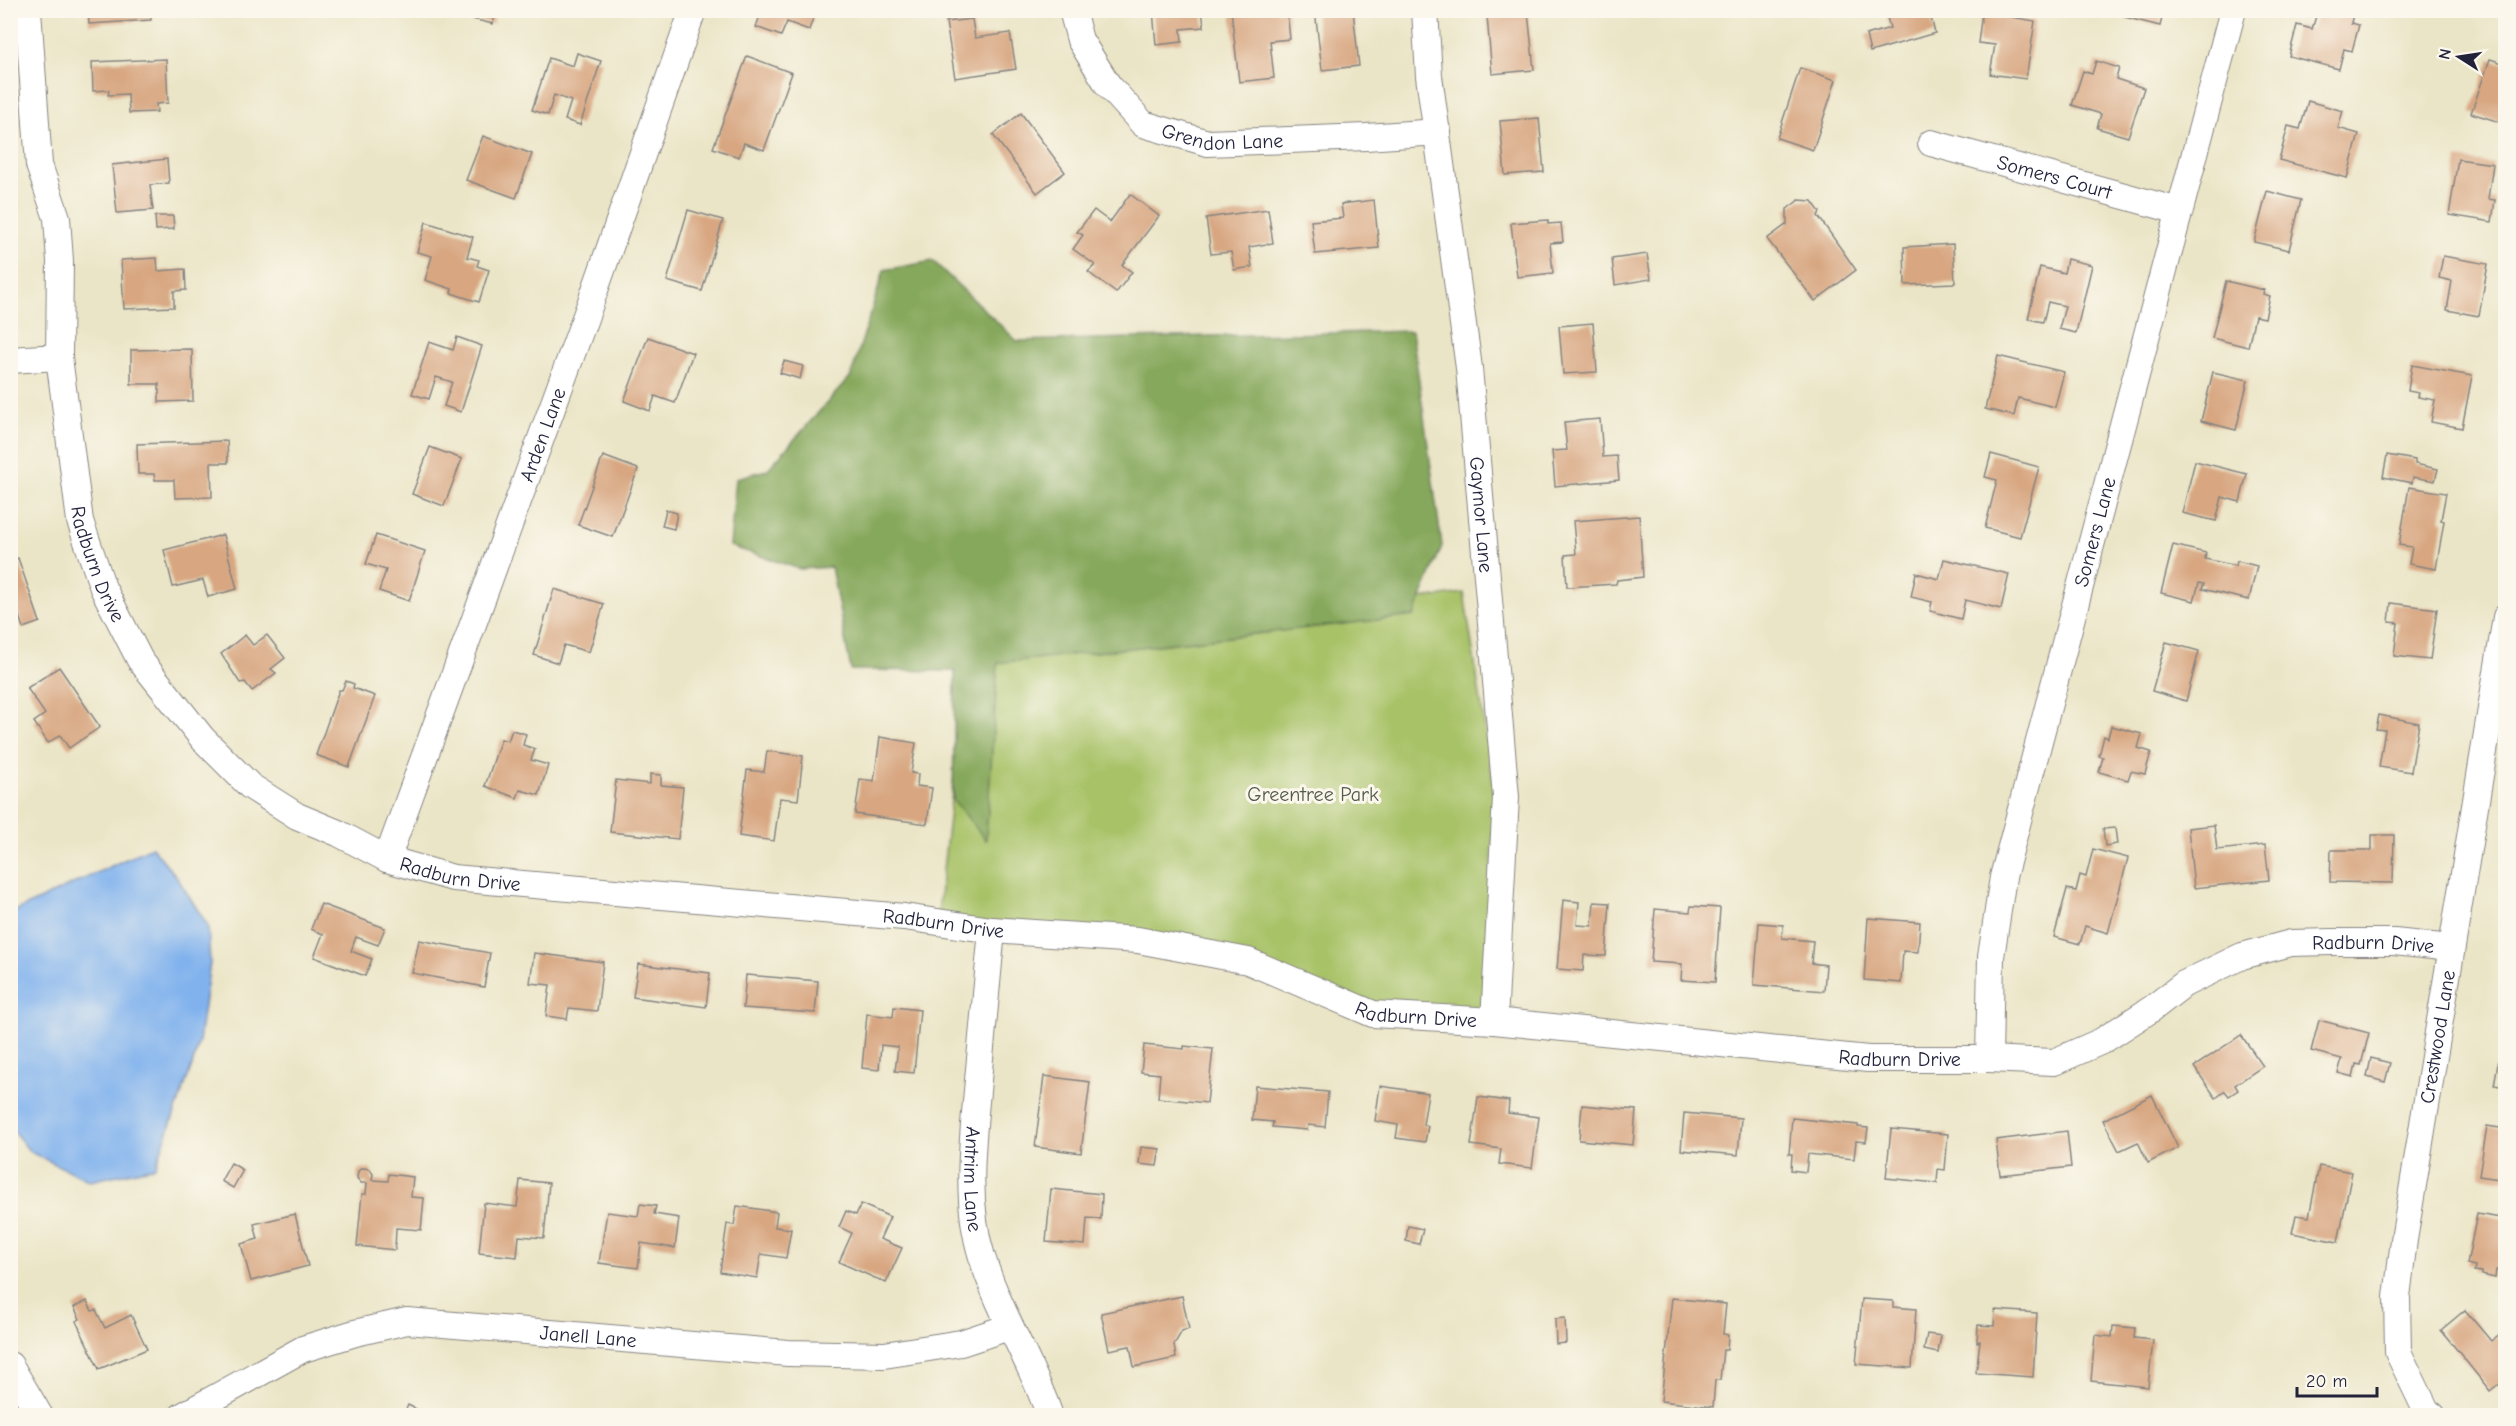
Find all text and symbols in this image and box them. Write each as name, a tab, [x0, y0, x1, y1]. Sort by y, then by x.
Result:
north arrow	[2429, 27, 2489, 87]
text: N	[2435, 47, 2455, 61]
street label: Grendon Lane	[1159, 119, 1284, 155]
street label: Somers Court	[1995, 150, 2116, 204]
street label: Arden Lane	[515, 384, 570, 485]
street label: Gaymor Lane	[1465, 456, 1498, 574]
street label: Somers Lane	[2069, 475, 2120, 589]
street label: Radburn Drive	[67, 505, 130, 626]
park label: Greentree Park	[1247, 783, 1379, 806]
street label: Radburn Drive	[397, 852, 522, 895]
street label: Radburn Drive	[882, 904, 1005, 942]
street label: Radburn Drive	[2312, 930, 2435, 958]
street label: Crestwood Lane	[2415, 968, 2460, 1105]
street label: Radburn Drive	[1352, 996, 1478, 1031]
street label: Radburn Drive	[1838, 1045, 1961, 1071]
street label: Antrim Lane	[960, 1126, 987, 1233]
street label: Janell Lane	[539, 1321, 638, 1352]
scale bar	[2297, 1360, 2376, 1398]
text: 20 m	[2306, 1371, 2347, 1392]

